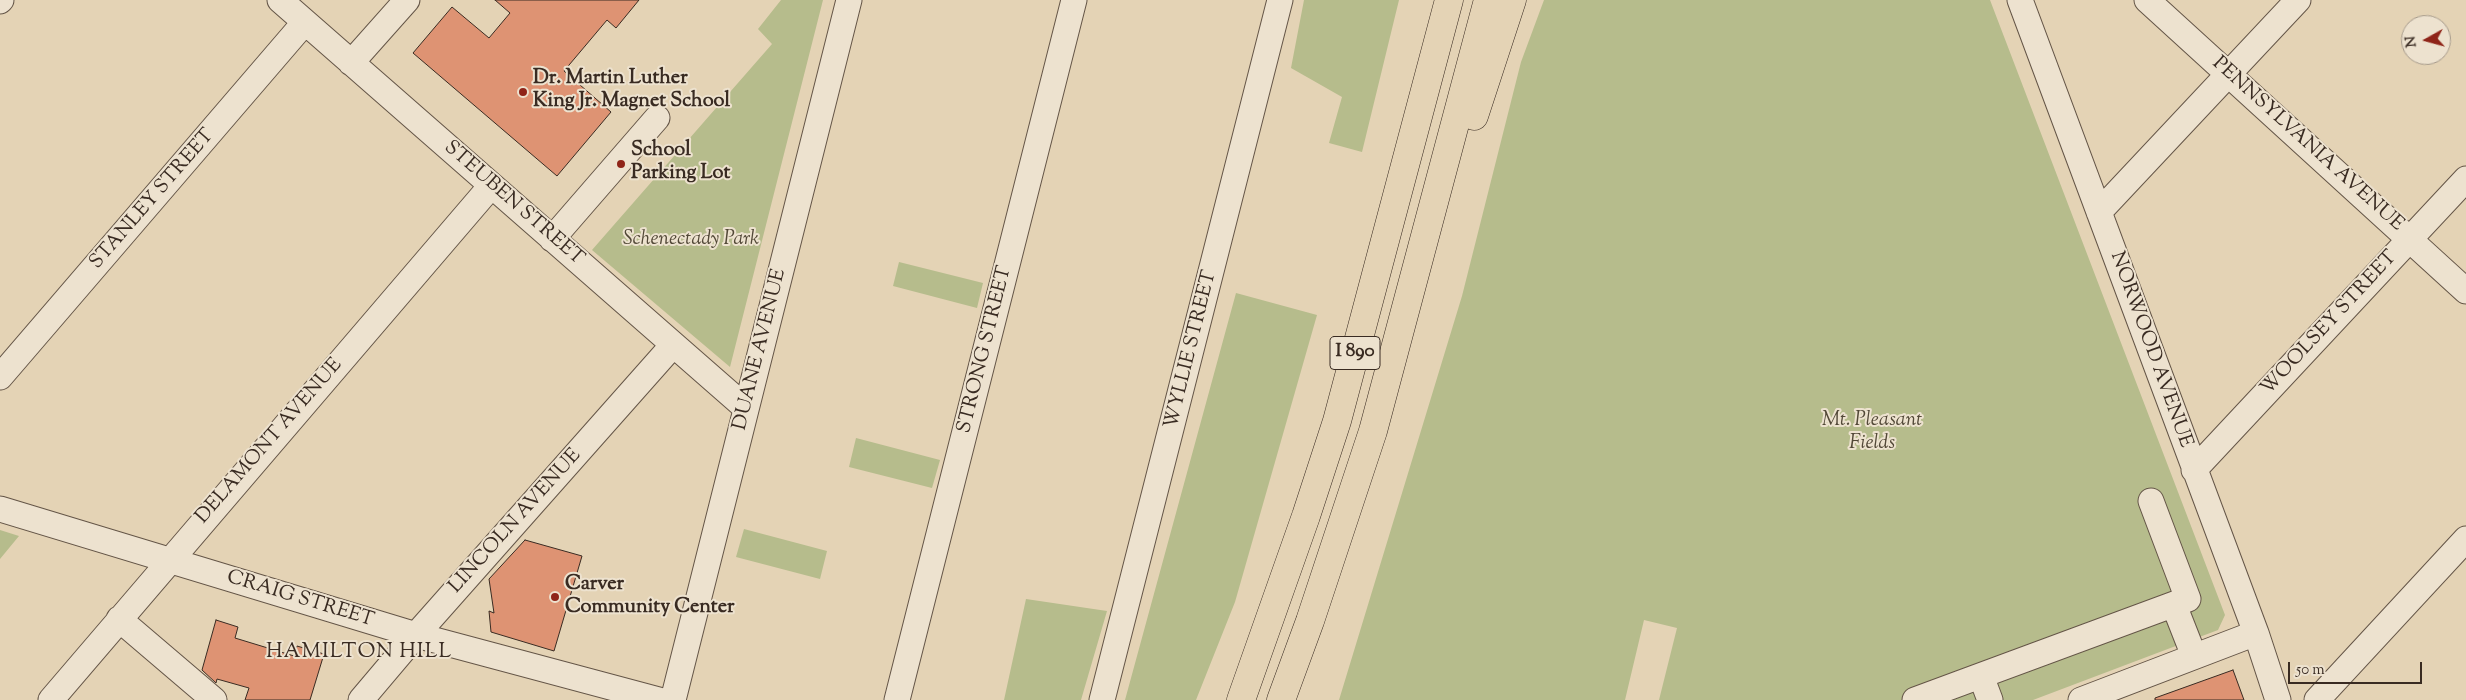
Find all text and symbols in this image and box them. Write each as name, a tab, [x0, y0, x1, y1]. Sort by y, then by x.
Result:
north arrow	[2401, 15, 2451, 65]
text: N	[2401, 35, 2423, 48]
street label: PENNSYLVANIA AVENUE	[2206, 53, 2408, 237]
place label: Dr. Martin Luther King Jr. Magnet School	[533, 68, 730, 115]
marker: Dr. Martin Luther King Jr. Magnet School	[517, 86, 529, 98]
street label: STANLEY STREET	[86, 125, 220, 275]
street label: STEUBEN STREET	[438, 137, 588, 271]
place label: School Parking Lot	[631, 140, 730, 187]
marker: School Parking Lot	[615, 158, 627, 170]
park label: Schenectady Park	[623, 229, 759, 253]
street label: WOOLSEY STREET	[2257, 247, 2403, 401]
street label: NORWOOD AVENUE	[2103, 249, 2197, 451]
street label: STRONG STREET	[954, 264, 1018, 436]
street label: DUANE AVENUE	[729, 267, 793, 433]
street label: WYLLIE STREET	[1161, 268, 1223, 432]
road number: I 890	[1330, 336, 1380, 369]
street label: DELAMONT AVENUE	[192, 354, 348, 530]
park label: Mt. Pleasant Fields	[1822, 410, 1922, 457]
street label: LINCOLN AVENUE	[445, 445, 587, 599]
street label: CRAIG STREET	[224, 566, 376, 634]
place label: Carver Community Center	[565, 574, 735, 621]
marker: Carver Community Center	[549, 591, 561, 603]
district label: HAMILTON HILL	[264, 640, 454, 666]
scale bar	[2291, 652, 2425, 684]
text: 50 m	[2296, 660, 2325, 681]

